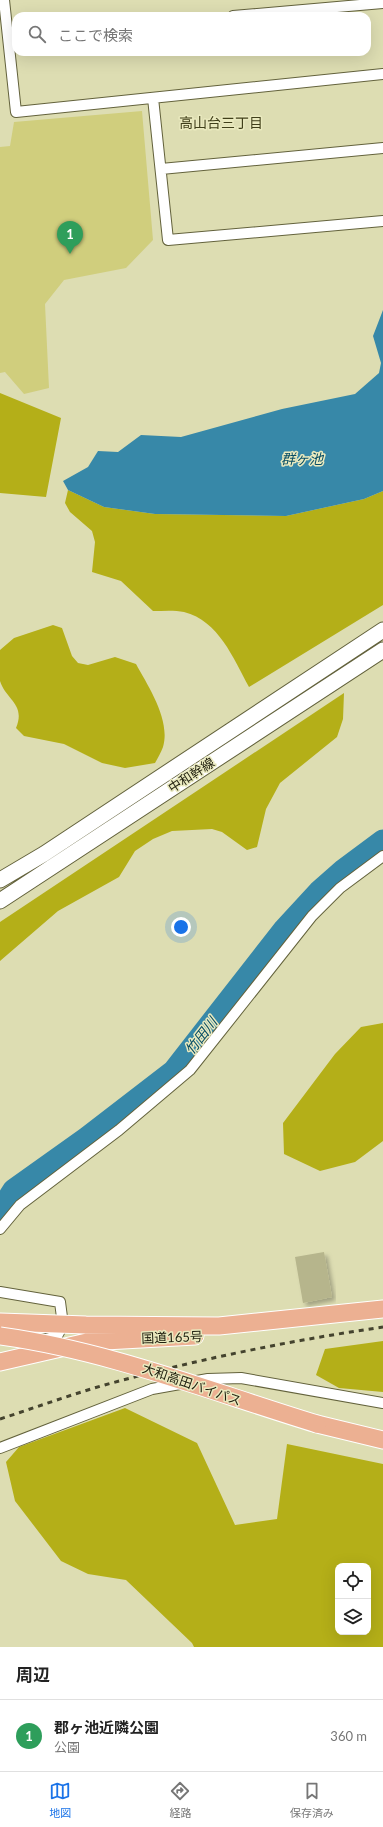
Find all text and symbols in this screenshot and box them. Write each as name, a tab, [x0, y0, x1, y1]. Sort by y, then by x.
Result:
search box	[12, 12, 371, 56]
icon: search	[26, 23, 48, 45]
text: ここで検索	[58, 26, 133, 44]
district label: 高山台三丁目	[179, 114, 263, 131]
pin: 1	[57, 221, 83, 254]
water label: 群ヶ池	[281, 450, 325, 467]
street label: 中和幹線	[165, 754, 217, 796]
your location	[171, 917, 191, 937]
water label: 竹田川	[181, 1012, 221, 1057]
street label: 国道165号	[141, 1328, 203, 1346]
street label: 大和高田バイパス	[140, 1360, 244, 1408]
map controls	[335, 1563, 371, 1635]
button: locate	[335, 1563, 371, 1599]
button: layers	[335, 1599, 371, 1635]
text: 周辺	[16, 1664, 50, 1685]
text: 郡ヶ池近隣公園	[54, 1718, 159, 1736]
text: 1	[25, 1728, 33, 1744]
text: 360 m	[330, 1728, 367, 1744]
text: 公園	[54, 1739, 80, 1755]
tab: 地図	[49, 1780, 71, 1820]
tab: 経路	[169, 1780, 191, 1820]
tab: 保存済み	[290, 1780, 334, 1820]

